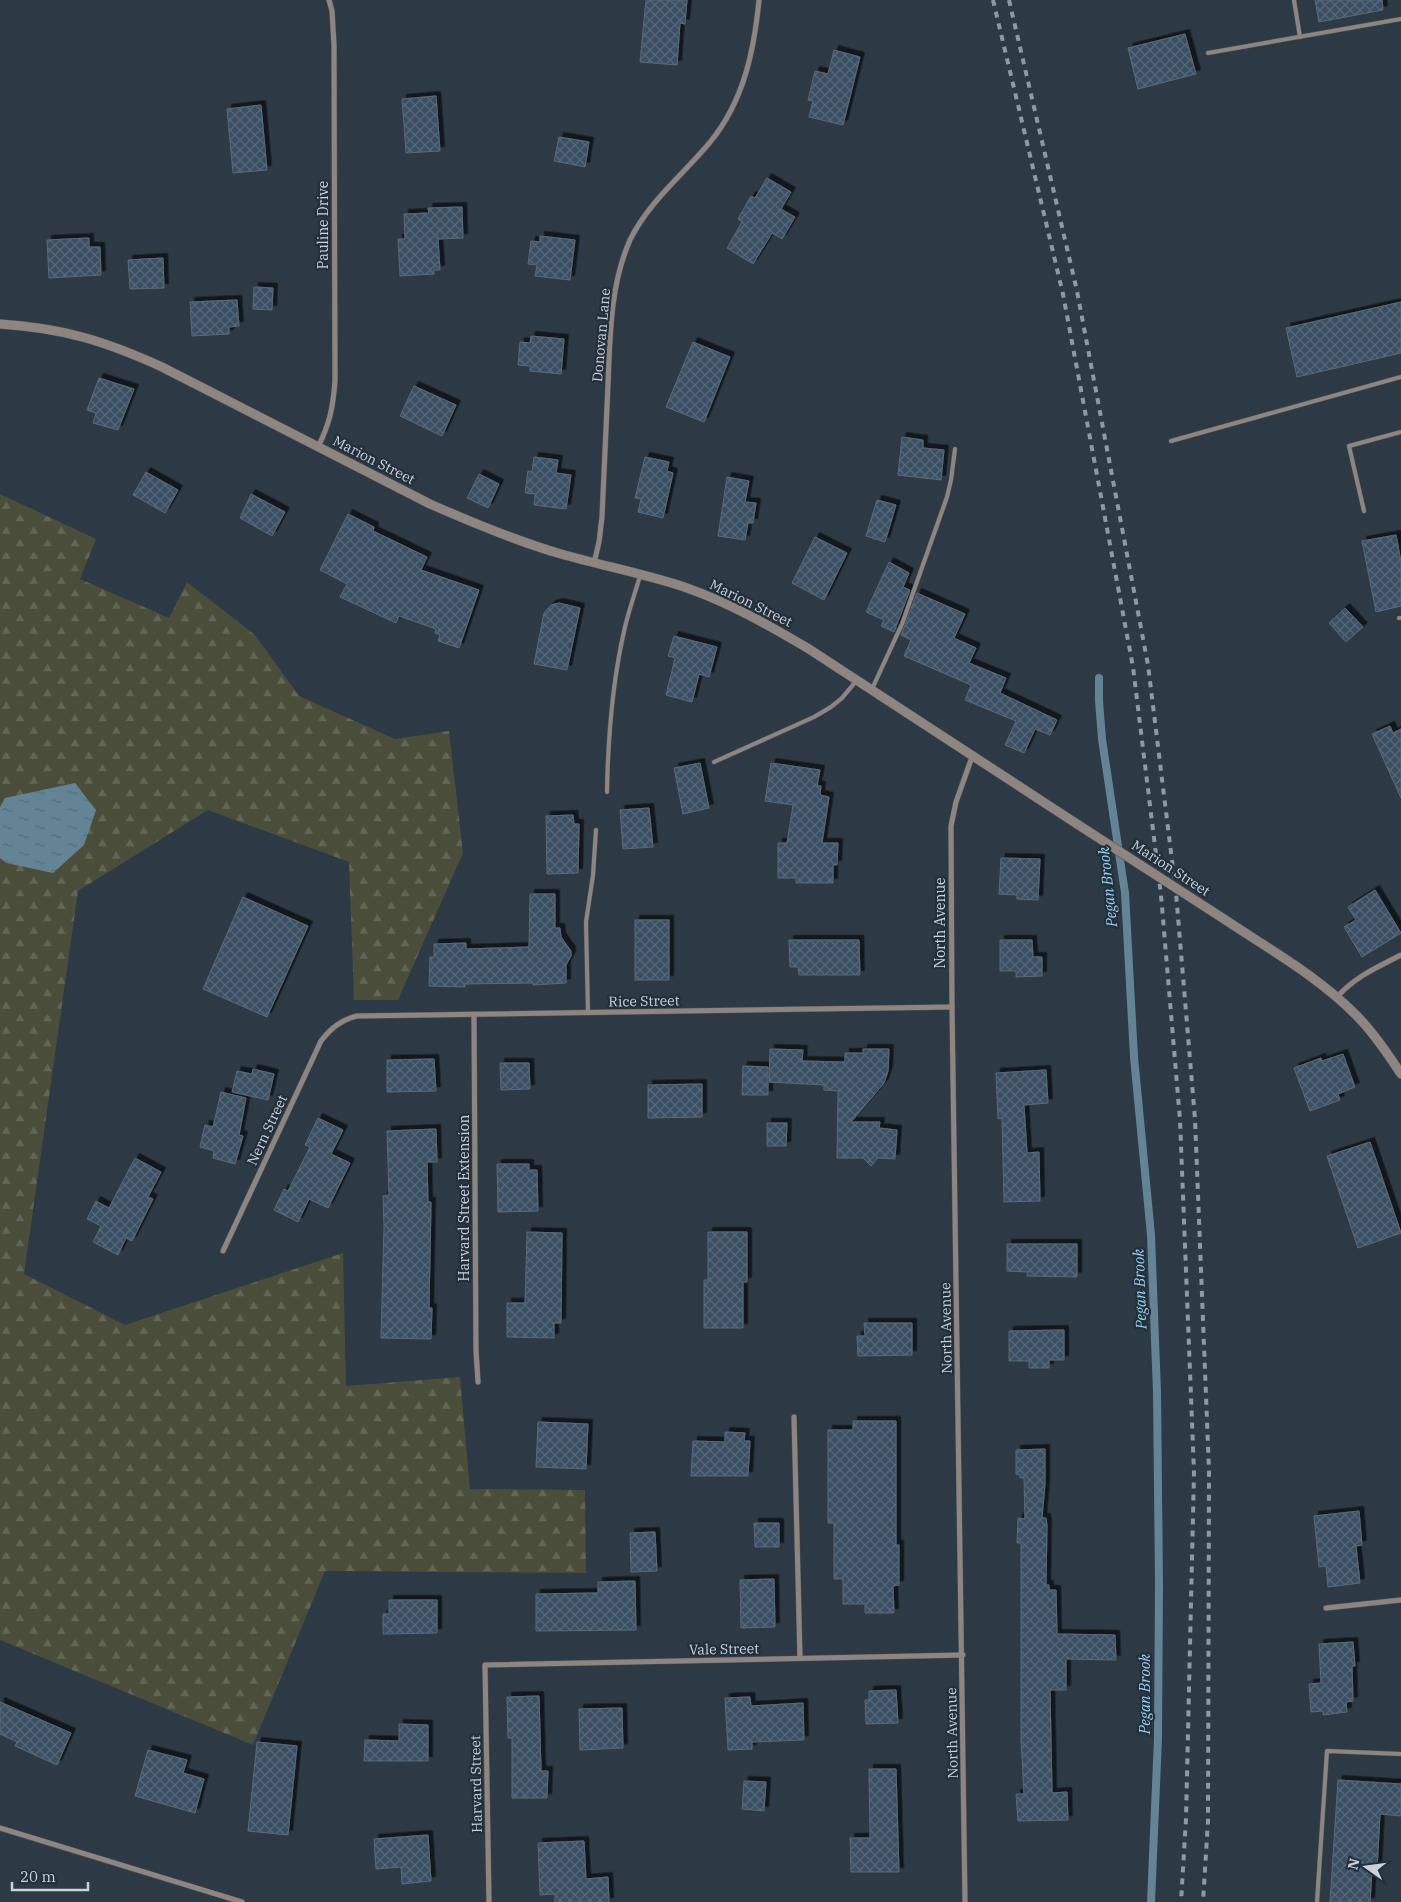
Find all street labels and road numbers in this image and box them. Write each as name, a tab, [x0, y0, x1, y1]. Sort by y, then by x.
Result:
street label: Pauline Drive	[314, 181, 332, 269]
street label: Donovan Lane	[588, 287, 614, 383]
street label: Marion Street	[330, 432, 418, 488]
street label: Marion Street	[707, 575, 795, 631]
street label: Marion Street	[1128, 836, 1214, 900]
street label: North Avenue	[931, 877, 949, 969]
street label: Rice Street	[608, 991, 680, 1011]
street label: Nern Street	[243, 1092, 291, 1168]
street label: Harvard Street Extension	[455, 1114, 473, 1282]
street label: North Avenue	[936, 1282, 956, 1374]
street label: Vale Street	[689, 1639, 759, 1659]
street label: North Avenue	[942, 1687, 962, 1779]
street label: Harvard Street	[466, 1735, 486, 1833]

